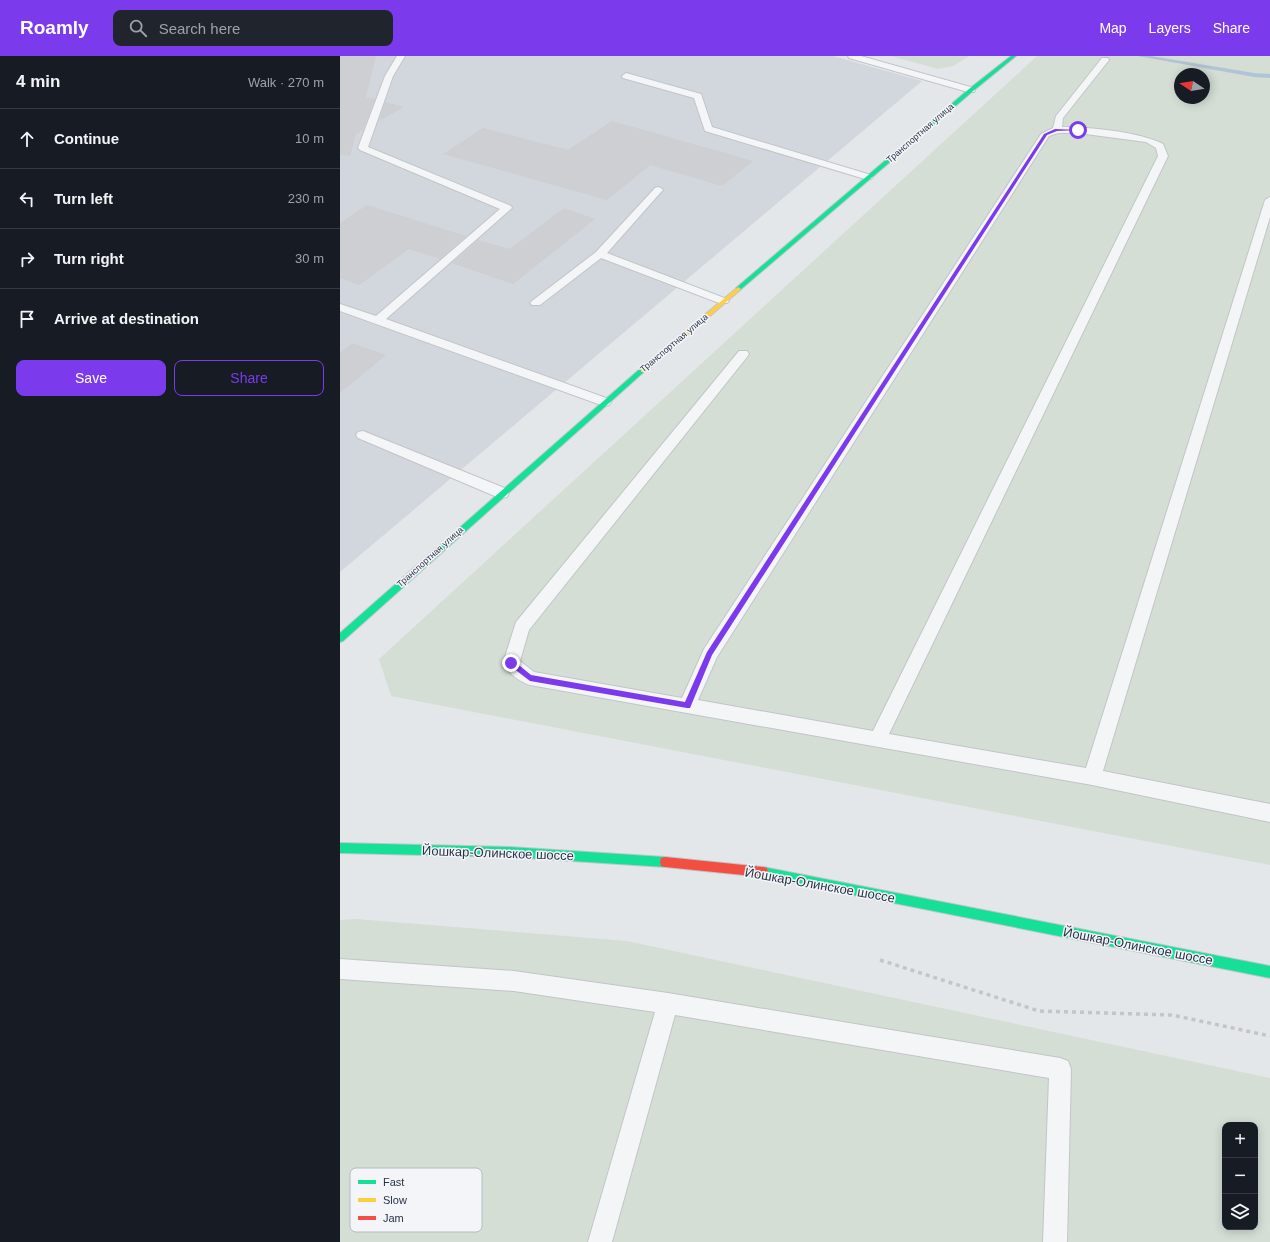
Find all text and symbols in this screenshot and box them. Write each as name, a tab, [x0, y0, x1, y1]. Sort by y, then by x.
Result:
search box	[113, 10, 393, 46]
text: Roamly	[20, 17, 89, 38]
icon: search	[127, 17, 149, 39]
text: Search here	[159, 20, 240, 37]
text: Map	[1099, 20, 1127, 36]
text: Layers	[1149, 20, 1191, 36]
text: Share	[1213, 20, 1250, 36]
north arrow	[1174, 68, 1210, 104]
text: 4 min	[16, 72, 60, 91]
text: Walk · 270 m	[248, 75, 324, 90]
street label: Транспортная улица	[885, 101, 955, 165]
route start	[1069, 121, 1087, 139]
icon: ahead	[16, 128, 38, 150]
text: Continue	[54, 130, 119, 147]
text: 10 m	[295, 131, 324, 146]
icon: left	[16, 188, 38, 210]
text: Turn left	[54, 190, 113, 207]
text: 230 m	[288, 191, 324, 206]
icon: right	[16, 248, 38, 270]
text: Turn right	[54, 250, 124, 267]
text: 30 m	[295, 251, 324, 266]
icon: arrive	[16, 308, 38, 330]
text: Arrive at destination	[54, 310, 199, 327]
street label: Транспортная улица	[638, 312, 710, 374]
button: Save	[16, 360, 166, 396]
button: Share	[174, 360, 324, 396]
street label: Транспортная улица	[395, 525, 465, 589]
route end	[502, 654, 520, 672]
street label: Йошкар-Олинское шоссе	[422, 843, 574, 863]
street label: Йошкар-Олинское шоссе	[744, 864, 896, 906]
street label: Йошкар-Олинское шоссе	[1062, 924, 1214, 968]
map controls	[1222, 1122, 1258, 1230]
button: +	[1222, 1122, 1258, 1158]
button: −	[1222, 1158, 1258, 1194]
legend	[350, 1168, 482, 1232]
text: Fast	[383, 1176, 404, 1188]
text: Slow	[383, 1194, 407, 1206]
button: layers	[1222, 1194, 1258, 1230]
text: Jam	[383, 1212, 404, 1224]

